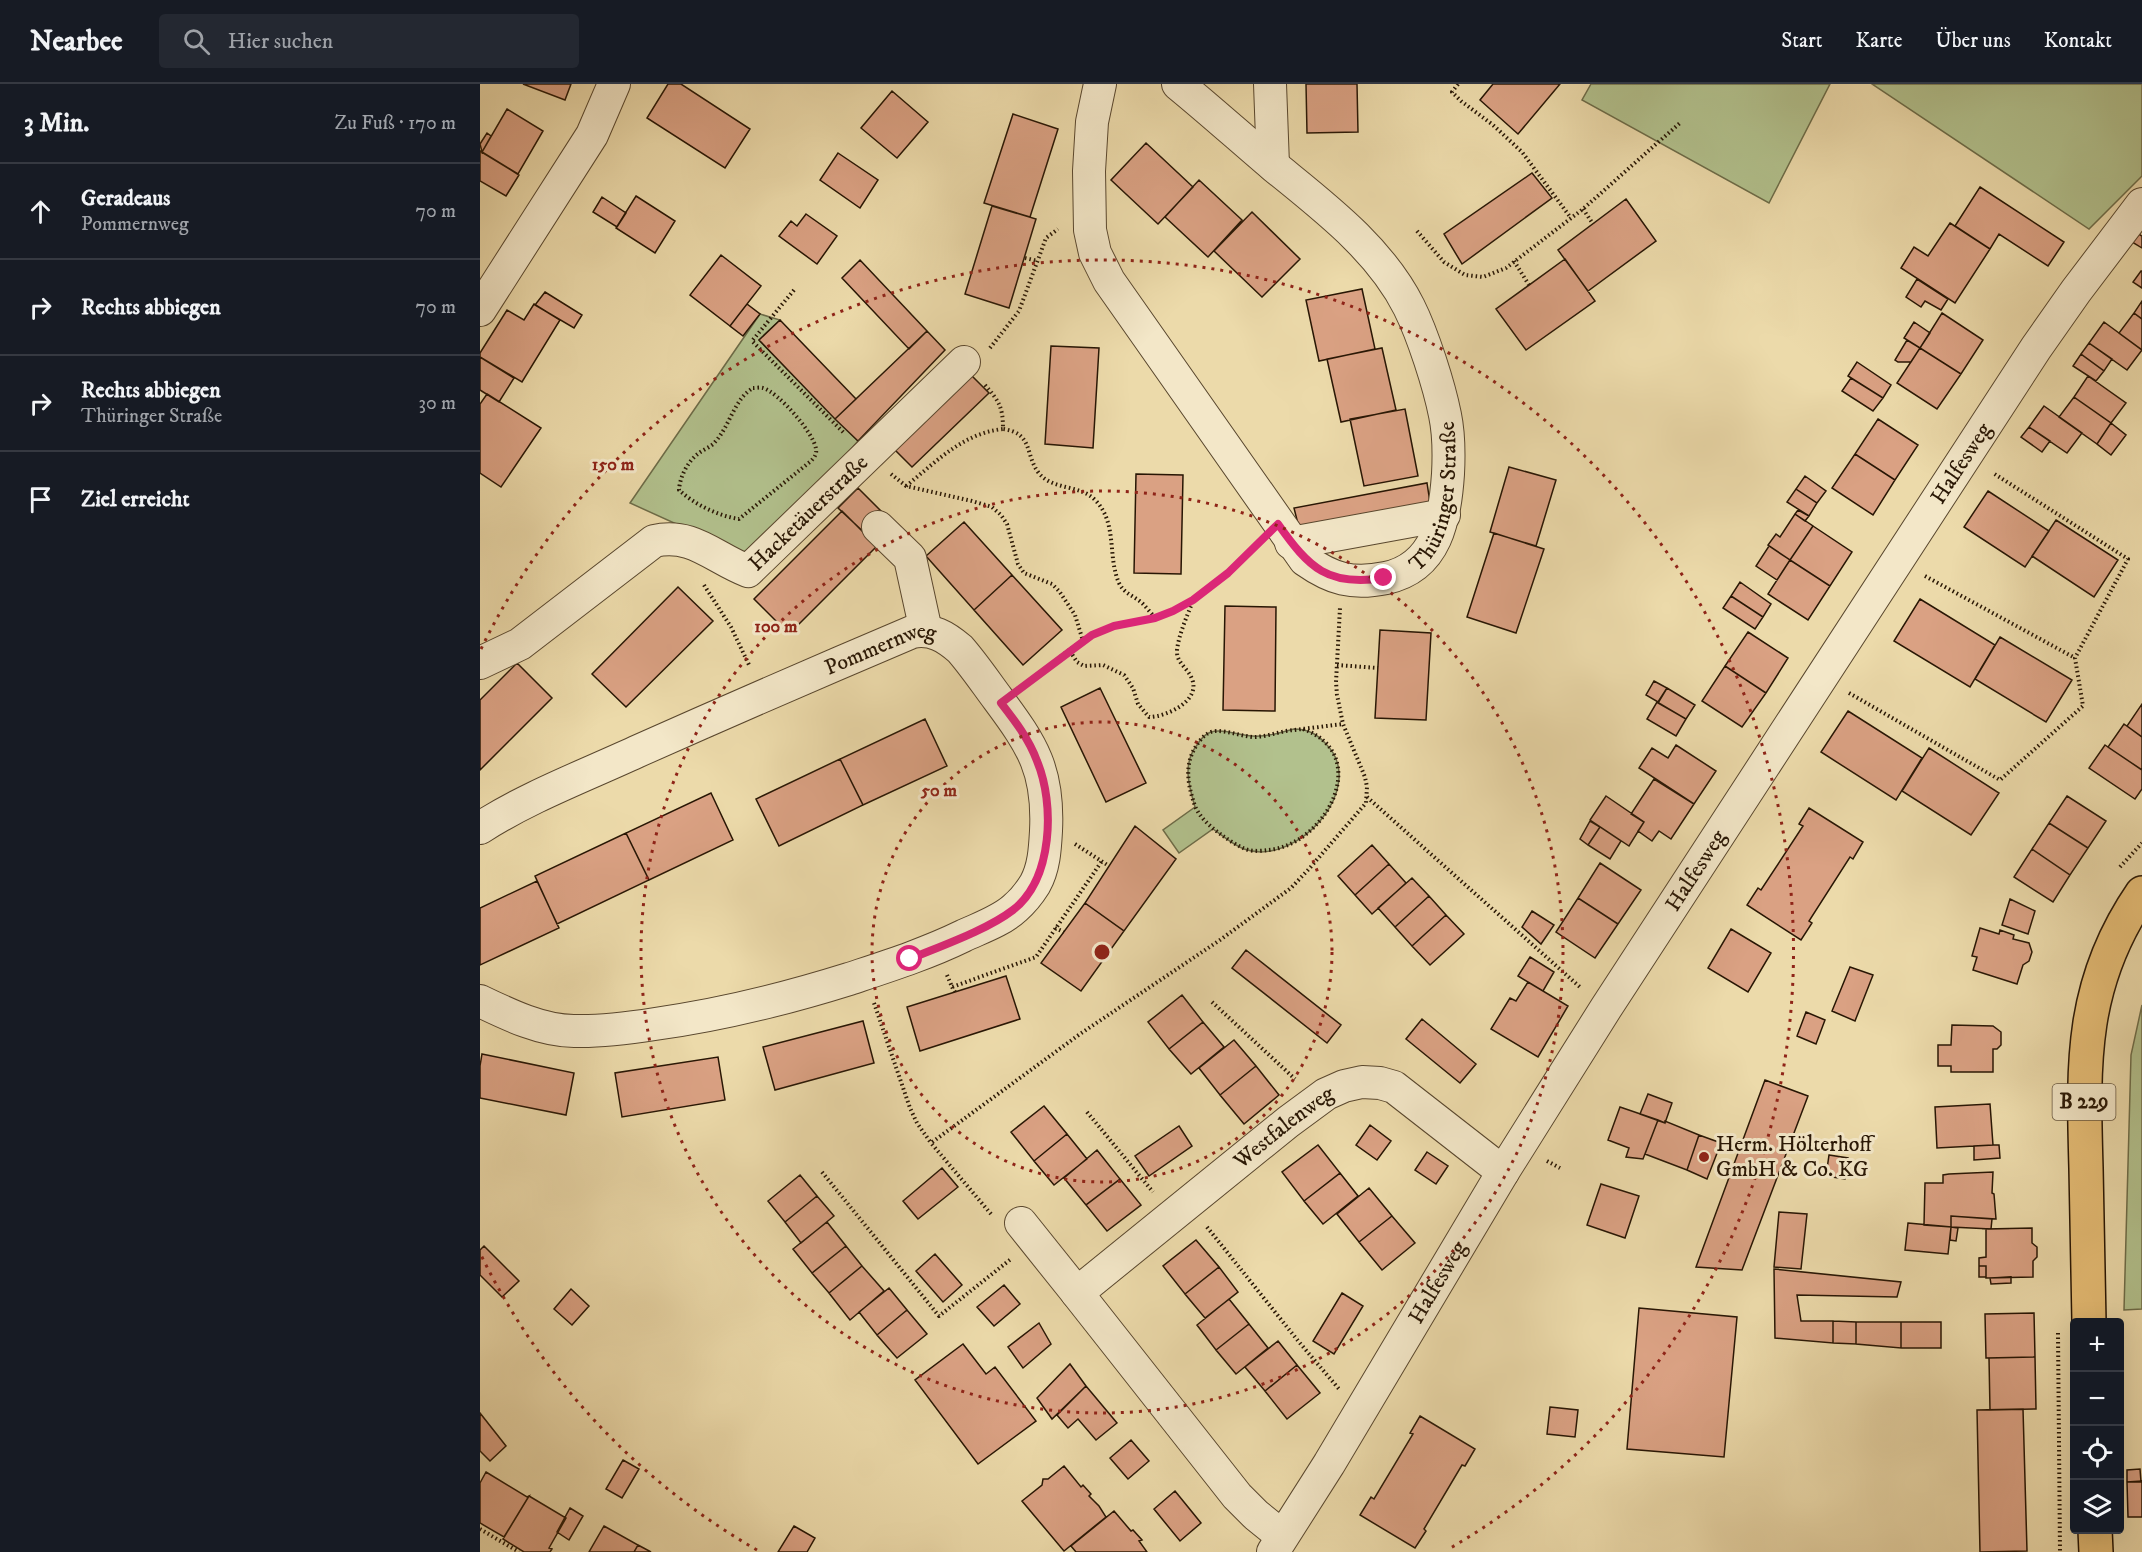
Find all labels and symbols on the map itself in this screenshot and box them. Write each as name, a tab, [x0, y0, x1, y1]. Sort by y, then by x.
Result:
street label: Halfesweg	[1925, 417, 1997, 509]
street label: Thüringer Straße	[1403, 420, 1462, 577]
street label: Hacketäuerstraße	[743, 449, 873, 577]
text: 150 m	[592, 454, 635, 476]
route end	[1370, 564, 1396, 590]
text: 100 m	[754, 616, 798, 638]
street label: Pommernweg	[820, 618, 940, 681]
text: 50 m	[920, 780, 957, 802]
street label: Halfesweg	[1659, 824, 1732, 916]
centre of rings	[1092, 942, 1112, 962]
route start	[896, 945, 922, 971]
street label: Westfalenweg	[1227, 1079, 1338, 1175]
road number: B 229	[2052, 1084, 2116, 1120]
place label: Herm. Hölterhoff GmbH & Co. KG	[1716, 1131, 1876, 1183]
marker: Herm. Hölterhoff GmbH & Co. KG	[1697, 1150, 1711, 1164]
street label: Halfesweg	[1402, 1236, 1473, 1328]

